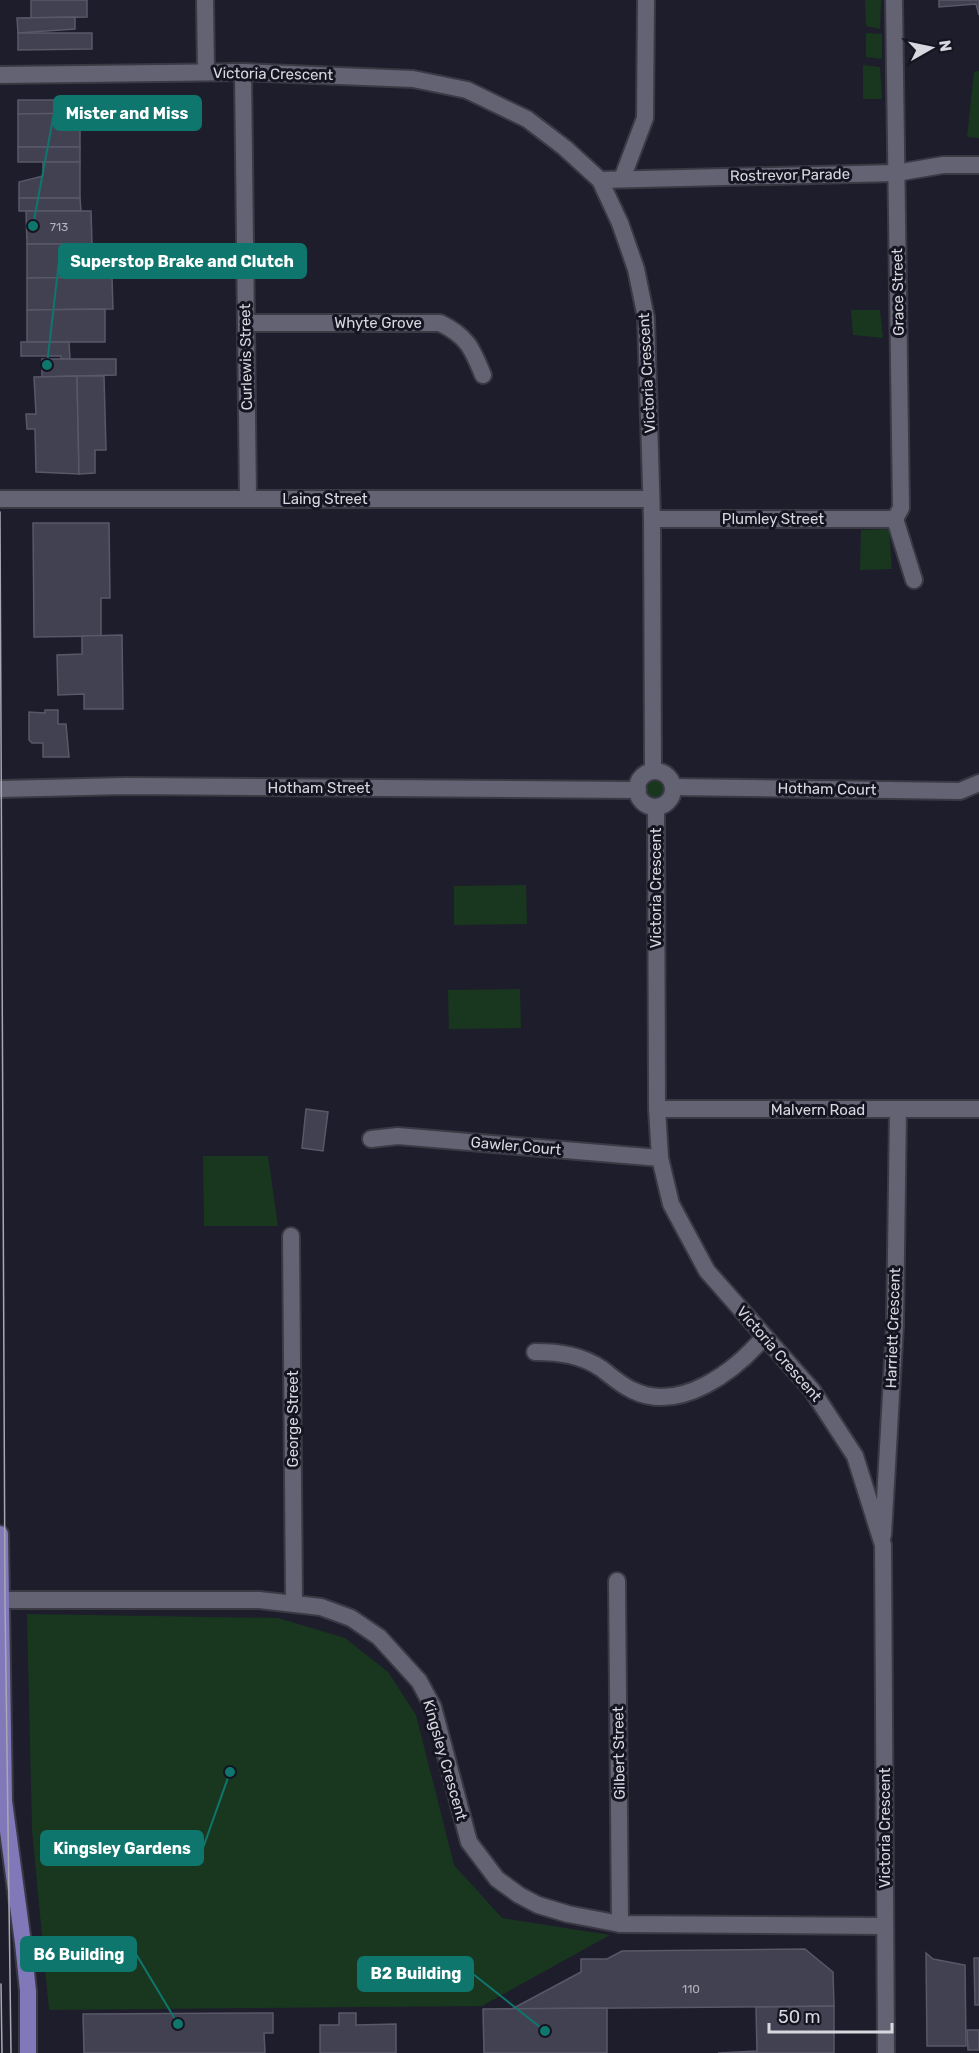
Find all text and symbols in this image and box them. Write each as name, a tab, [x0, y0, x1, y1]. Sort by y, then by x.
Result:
north arrow	[901, 18, 961, 78]
text: N	[935, 39, 956, 53]
street label: Victoria Crescent	[213, 64, 334, 84]
callout: Mister and Miss	[54, 96, 201, 130]
text: Mister and Miss	[66, 104, 189, 123]
street label: Rostrevor Parade	[730, 165, 850, 185]
house number: 713	[50, 220, 68, 234]
callout: Superstop Brake and Clutch	[59, 244, 306, 278]
street label: Grace Street	[888, 248, 908, 336]
text: Superstop Brake and Clutch	[70, 252, 294, 271]
street label: Curlewis Street	[236, 303, 256, 411]
street label: Victoria Crescent	[635, 312, 659, 434]
street label: Whyte Grove	[334, 314, 422, 332]
street label: Laing Street	[282, 490, 368, 508]
street label: Plumley Street	[722, 510, 824, 528]
street label: Hotham Street	[268, 779, 371, 797]
street label: Hotham Court	[777, 779, 877, 799]
street label: Victoria Crescent	[647, 828, 665, 948]
street label: Malvern Road	[771, 1101, 865, 1119]
street label: Gawler Court	[470, 1133, 562, 1159]
street label: Harriett Crescent	[882, 1267, 904, 1389]
street label: Victoria Crescent	[733, 1303, 825, 1405]
street label: George Street	[284, 1370, 302, 1468]
street label: Kingsley Crescent	[419, 1698, 471, 1823]
street label: Gilbert Street	[609, 1706, 629, 1800]
street label: Victoria Crescent	[876, 1768, 894, 1888]
callout: Kingsley Gardens	[41, 1831, 203, 1865]
text: Kingsley Gardens	[53, 1839, 191, 1858]
callout: B6 Building	[21, 1937, 136, 1971]
text: B6 Building	[34, 1945, 124, 1964]
callout: B2 Building	[358, 1957, 473, 1991]
text: B2 Building	[371, 1964, 461, 1983]
house number: 110	[682, 1982, 700, 1996]
scale bar	[769, 1996, 892, 2034]
text: 50 m	[778, 2006, 821, 2028]

